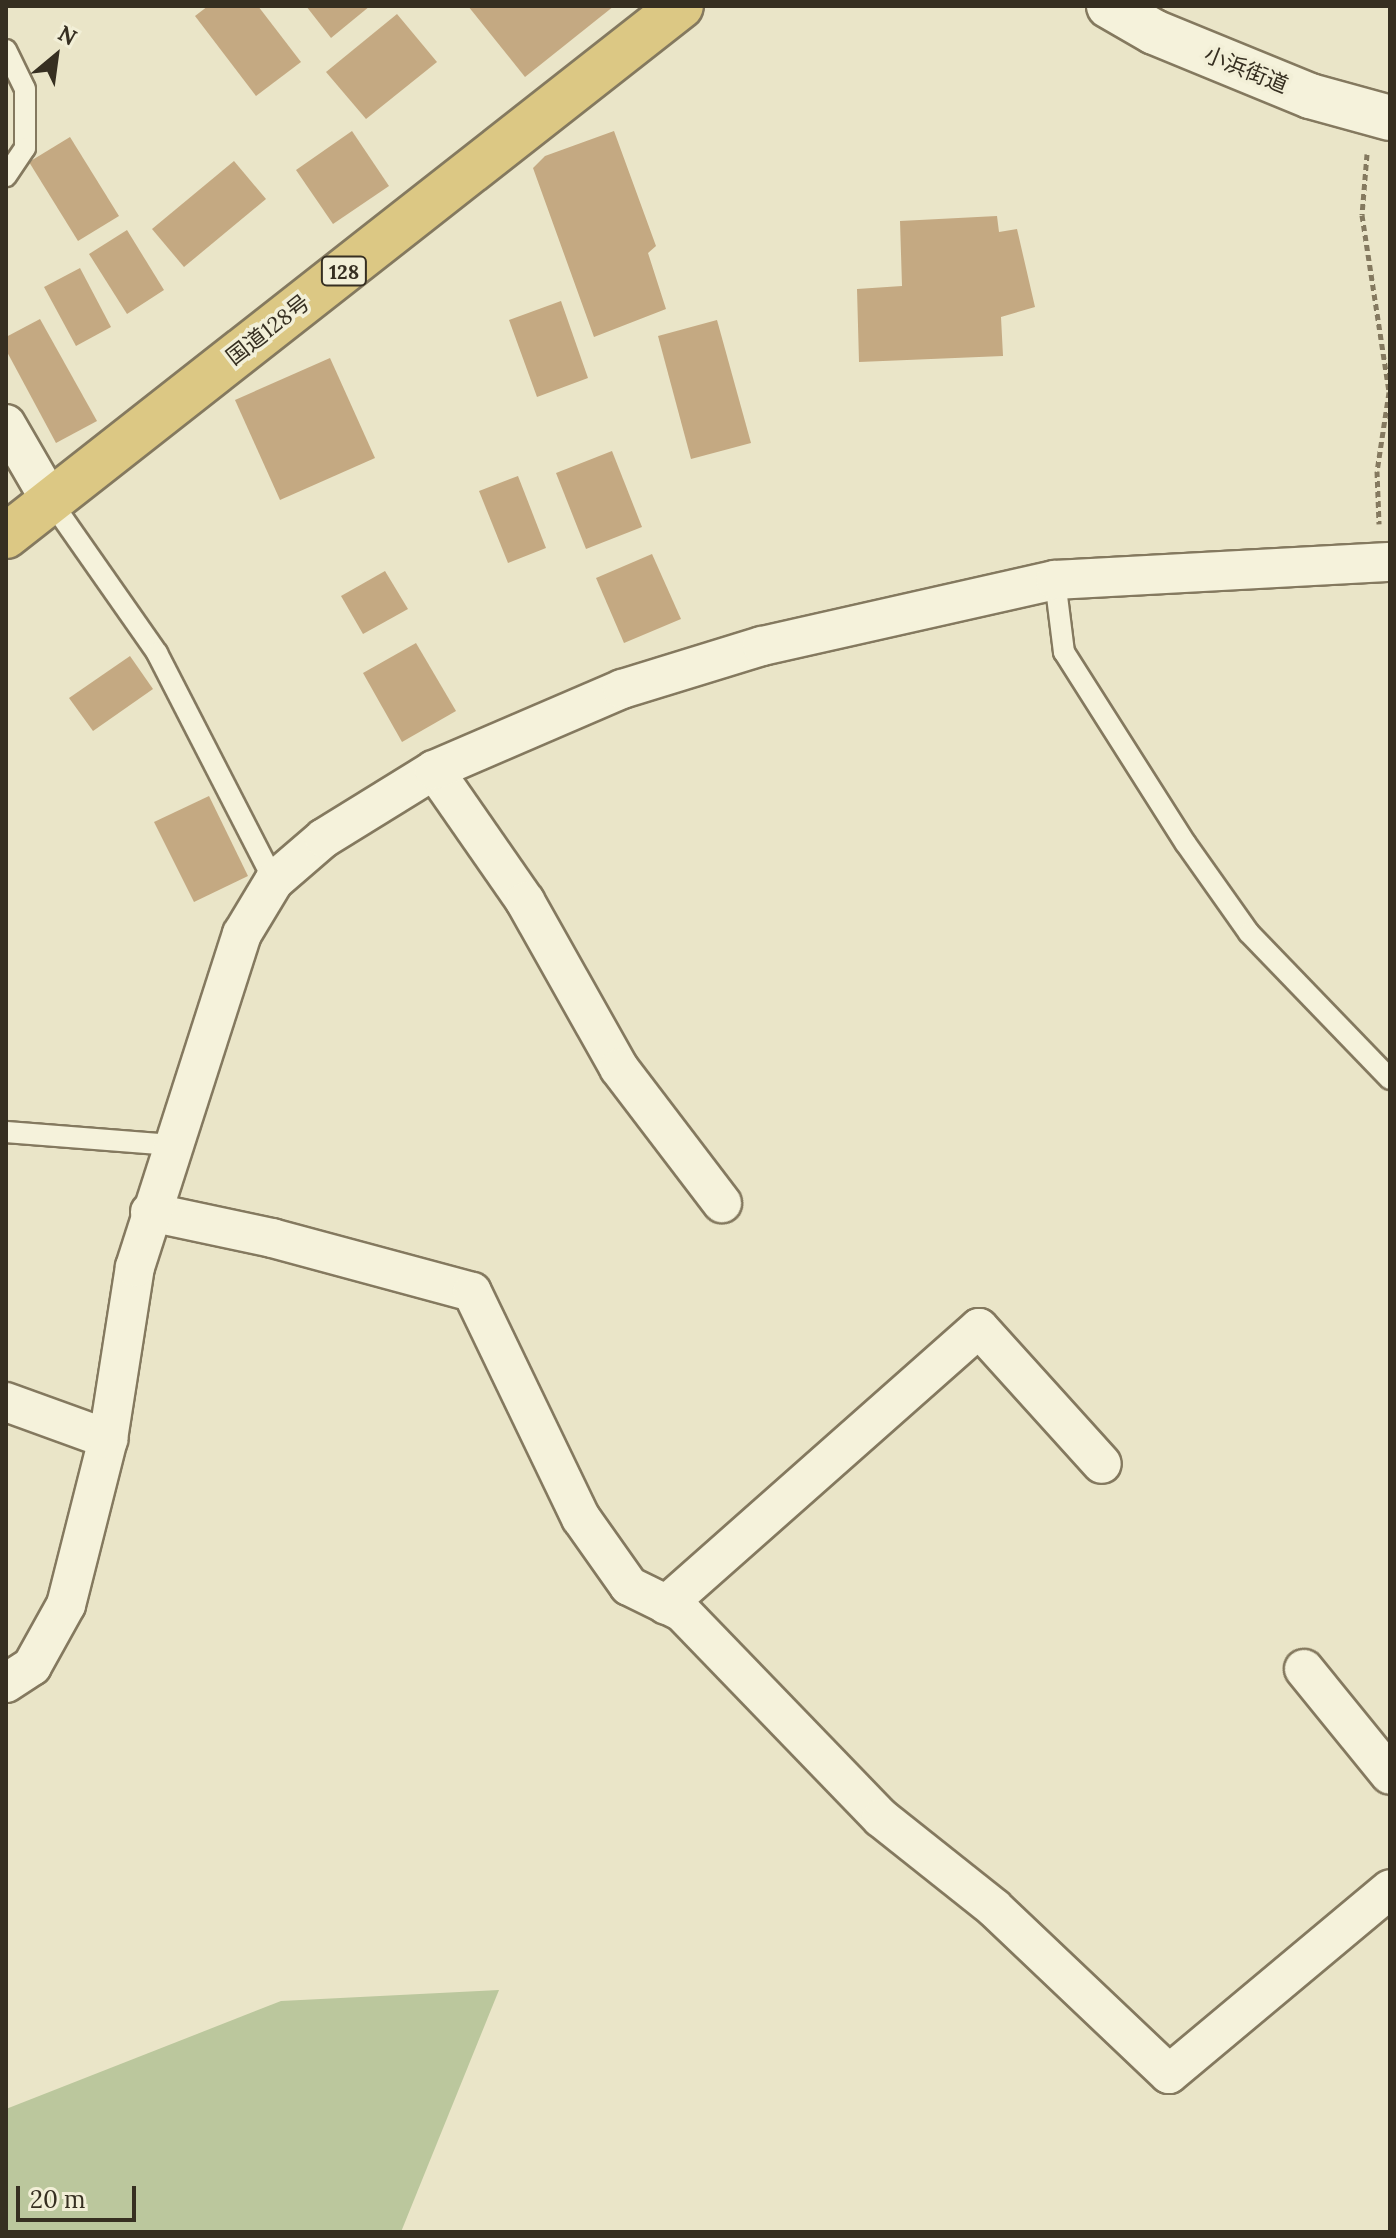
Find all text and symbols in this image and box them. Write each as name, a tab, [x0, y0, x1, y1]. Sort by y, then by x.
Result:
north arrow	[16, 16, 96, 96]
text: N	[53, 19, 82, 51]
street label: 小浜街道	[1200, 41, 1292, 99]
road number: 128	[320, 255, 368, 287]
street label: 国道128号	[221, 289, 315, 371]
scale bar	[20, 2170, 140, 2220]
text: 20 m	[30, 2184, 86, 2215]

